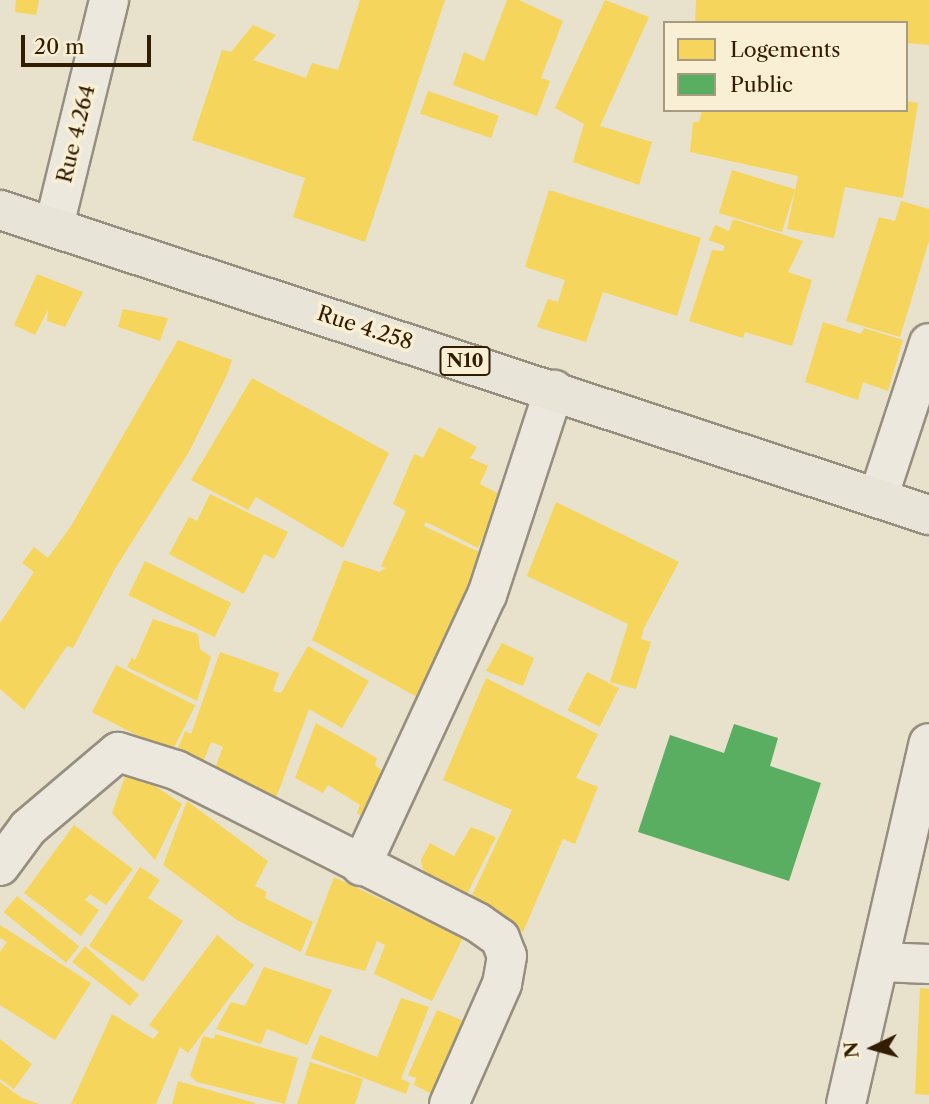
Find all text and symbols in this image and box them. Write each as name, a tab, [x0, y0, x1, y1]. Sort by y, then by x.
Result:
scale bar	[24, 21, 154, 65]
legend	[663, 21, 908, 112]
text: 20 m	[34, 34, 85, 59]
text: Logements	[730, 37, 840, 62]
text: Public	[730, 72, 793, 97]
street label: Rue 4.264	[52, 83, 100, 185]
street label: Rue 4.258	[314, 301, 416, 355]
road number: N10	[439, 346, 491, 376]
north arrow	[838, 1013, 908, 1083]
text: N	[839, 1041, 864, 1059]

